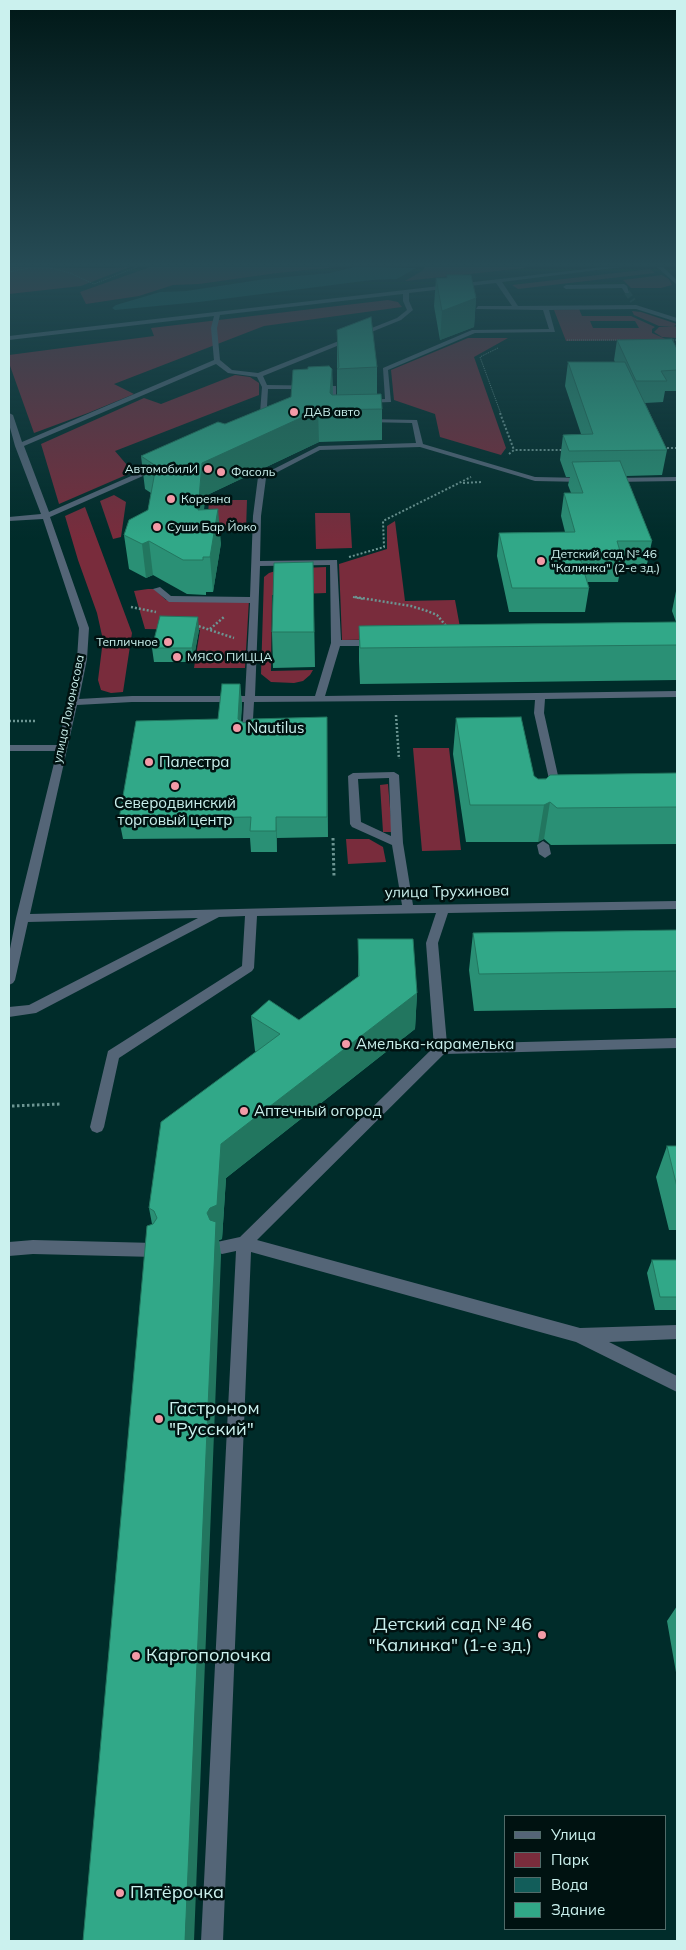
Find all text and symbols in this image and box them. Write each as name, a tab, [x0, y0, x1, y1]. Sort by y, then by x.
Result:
place label: ДАВ авто	[304, 405, 360, 419]
marker: ДАВ авто	[288, 406, 300, 418]
place label: АвтомобилИ	[125, 462, 198, 476]
marker: АвтомобилИ	[202, 463, 214, 475]
place label: Фасоль	[231, 465, 275, 479]
marker: Фасоль	[215, 466, 227, 478]
place label: Кореяна	[181, 492, 231, 506]
marker: Кореяна	[165, 493, 177, 505]
place label: Суши Бар Йоко	[167, 520, 257, 534]
marker: Суши Бар Йоко	[151, 521, 163, 533]
place label: Детский сад № 46 "Калинка" (2-е зд.)	[551, 547, 660, 575]
marker: Детский сад № 46 "Калинка" (2-е зд.)	[535, 555, 547, 567]
place label: Тепличное	[96, 635, 158, 649]
marker: Тепличное	[162, 636, 174, 648]
place label: МЯСО ПИЦЦА	[187, 650, 272, 664]
marker: МЯСО ПИЦЦА	[171, 651, 183, 663]
street label: улица Ломоносова	[50, 653, 88, 765]
place label: Nautilus	[247, 719, 304, 737]
marker: Nautilus	[231, 722, 243, 734]
place label: Палестра	[159, 753, 229, 771]
marker: Палестра	[143, 756, 155, 768]
marker: Северодвинский торговый центр	[169, 780, 181, 792]
place label: Северодвинский торговый центр	[114, 794, 236, 829]
street label: улица Трухинова	[384, 882, 510, 902]
place label: Амелька-карамелька	[356, 1035, 514, 1053]
marker: Амелька-карамелька	[340, 1038, 352, 1050]
place label: Аптечный огород	[254, 1102, 382, 1120]
marker: Аптечный огород	[238, 1105, 250, 1117]
place label: Гастроном "Русский"	[169, 1398, 260, 1440]
marker: Гастроном "Русский"	[153, 1413, 165, 1425]
place label: Детский сад № 46 "Калинка" (1-е зд.)	[368, 1614, 532, 1656]
marker: Детский сад № 46 "Калинка" (1-е зд.)	[536, 1629, 548, 1641]
place label: Каргополочка	[146, 1645, 271, 1667]
marker: Каргополочка	[130, 1650, 142, 1662]
legend	[503, 1815, 666, 1930]
text: Улица	[551, 1825, 596, 1844]
text: Парк	[551, 1850, 589, 1869]
text: Вода	[551, 1875, 588, 1894]
place label: Пятёрочка	[130, 1882, 224, 1904]
marker: Пятёрочка	[114, 1887, 126, 1899]
text: Здание	[551, 1900, 605, 1919]

